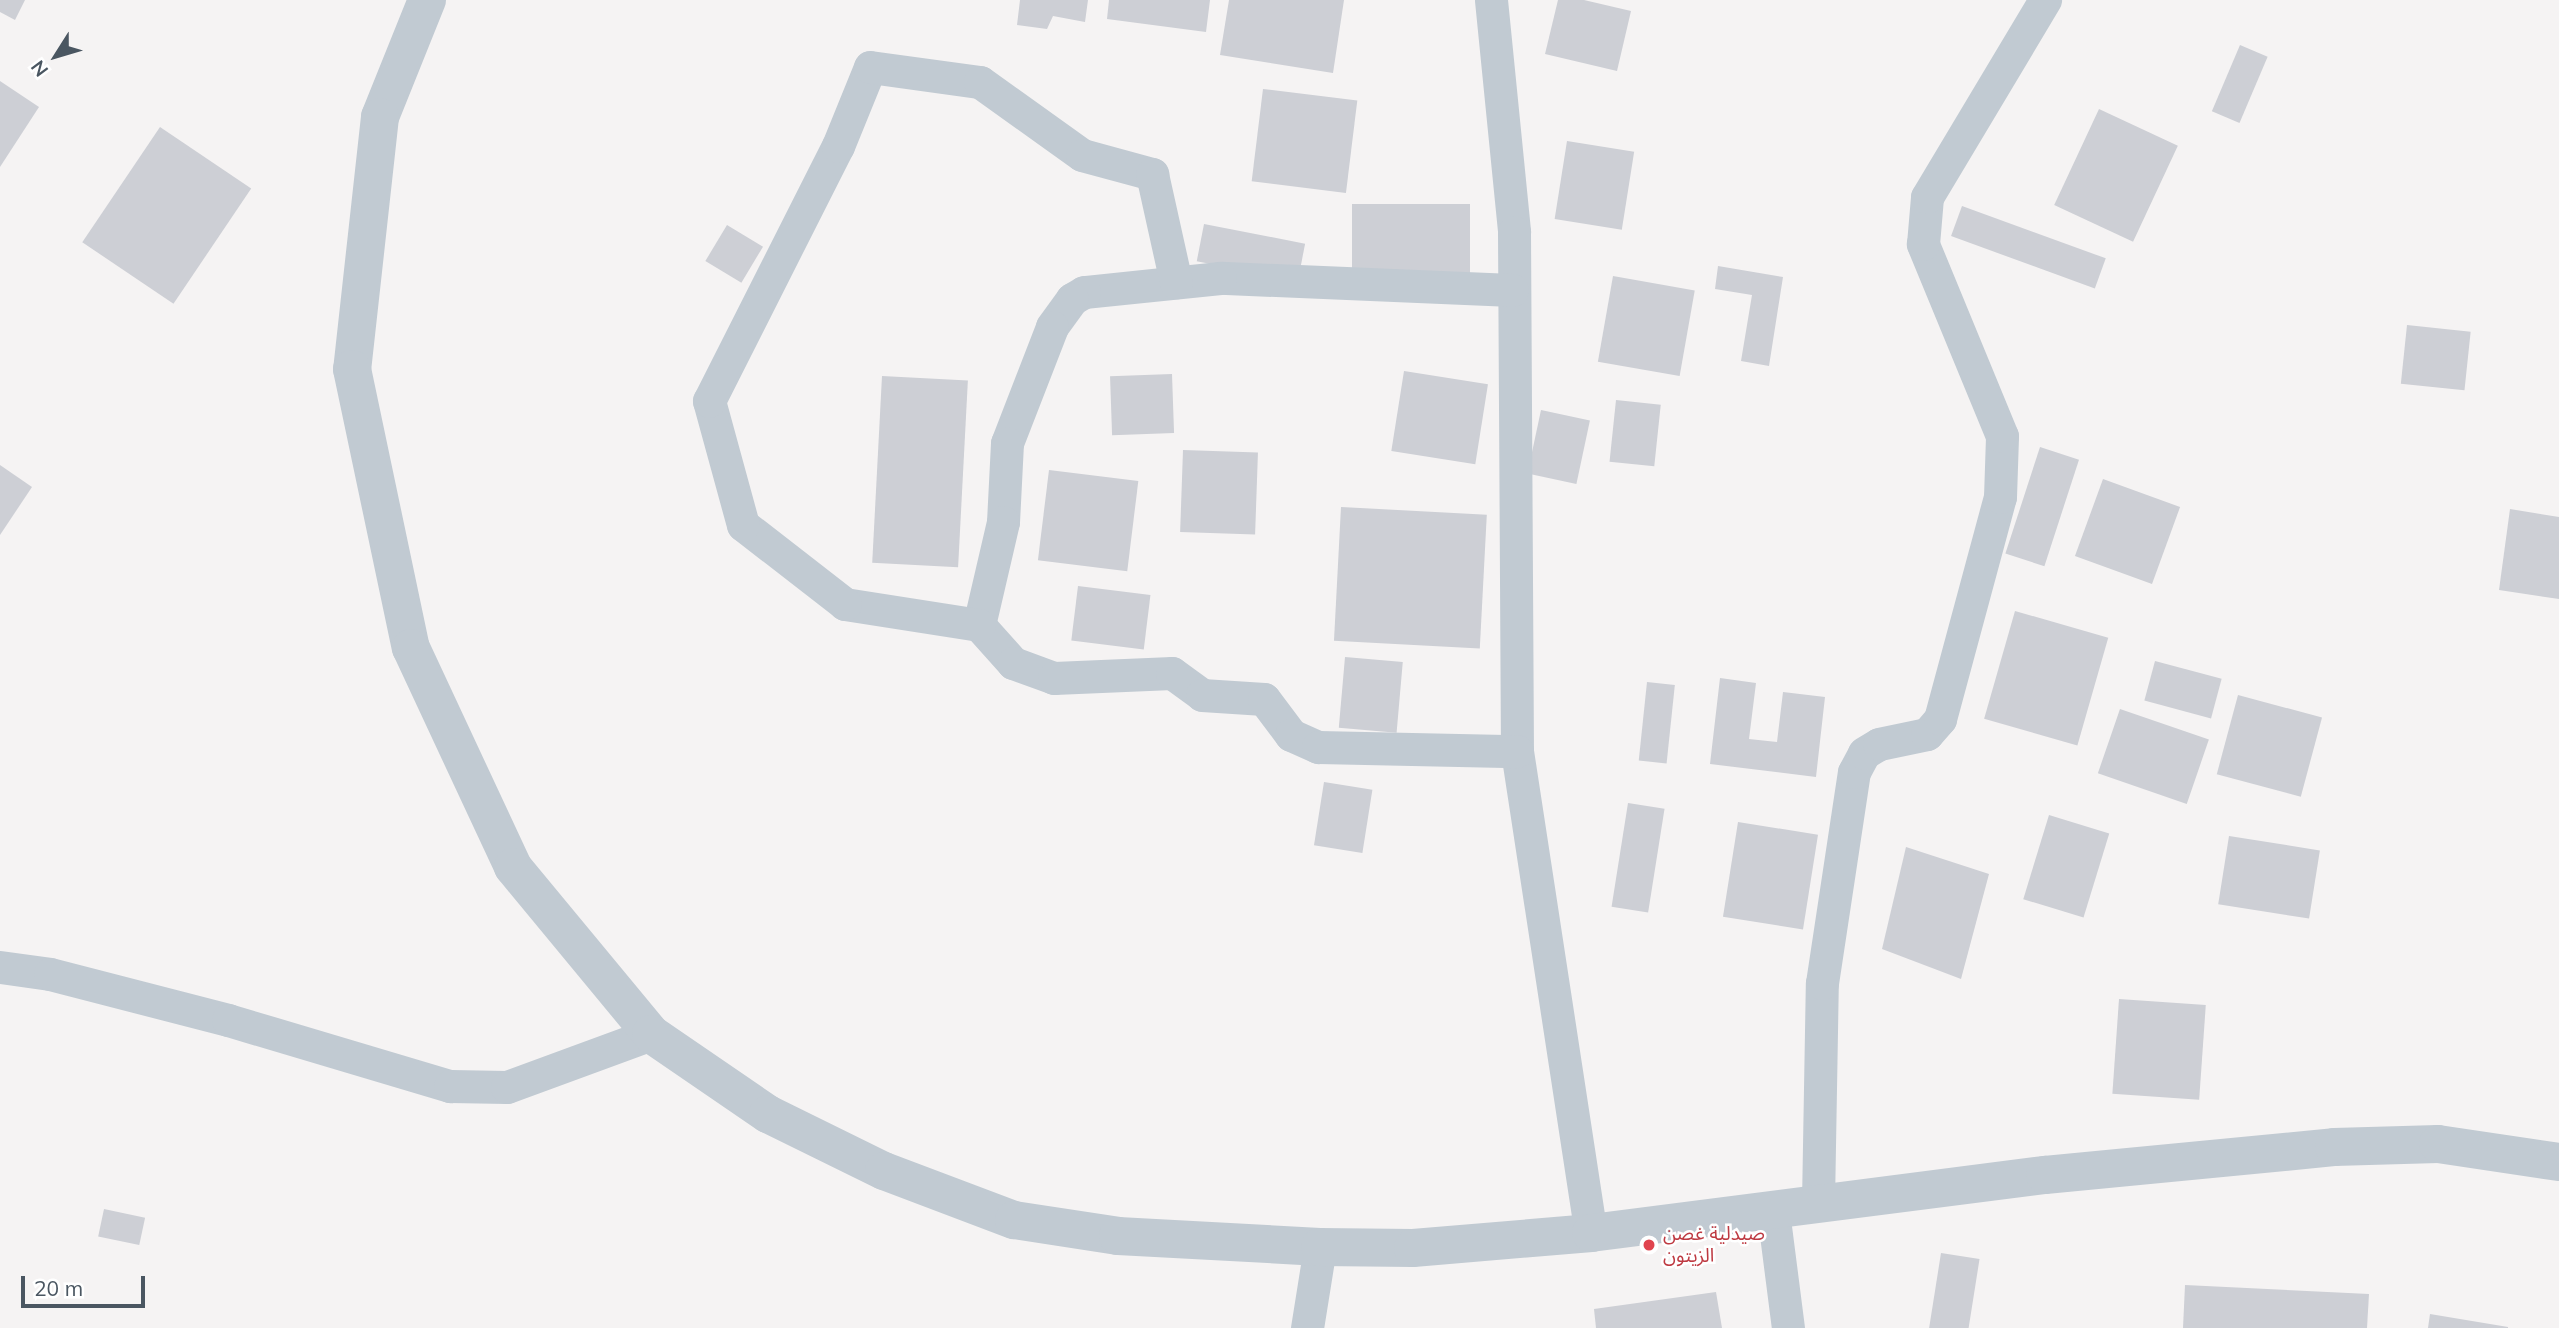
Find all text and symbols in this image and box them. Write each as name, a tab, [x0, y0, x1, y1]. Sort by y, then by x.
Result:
north arrow	[21, 21, 91, 91]
text: N	[25, 56, 53, 82]
place label: صيدلية غصن الزيتون	[1663, 1223, 1765, 1267]
marker: صيدلية غصن الزيتون	[1641, 1237, 1657, 1253]
scale bar	[24, 1262, 149, 1306]
text: 20 m	[34, 1275, 83, 1301]

